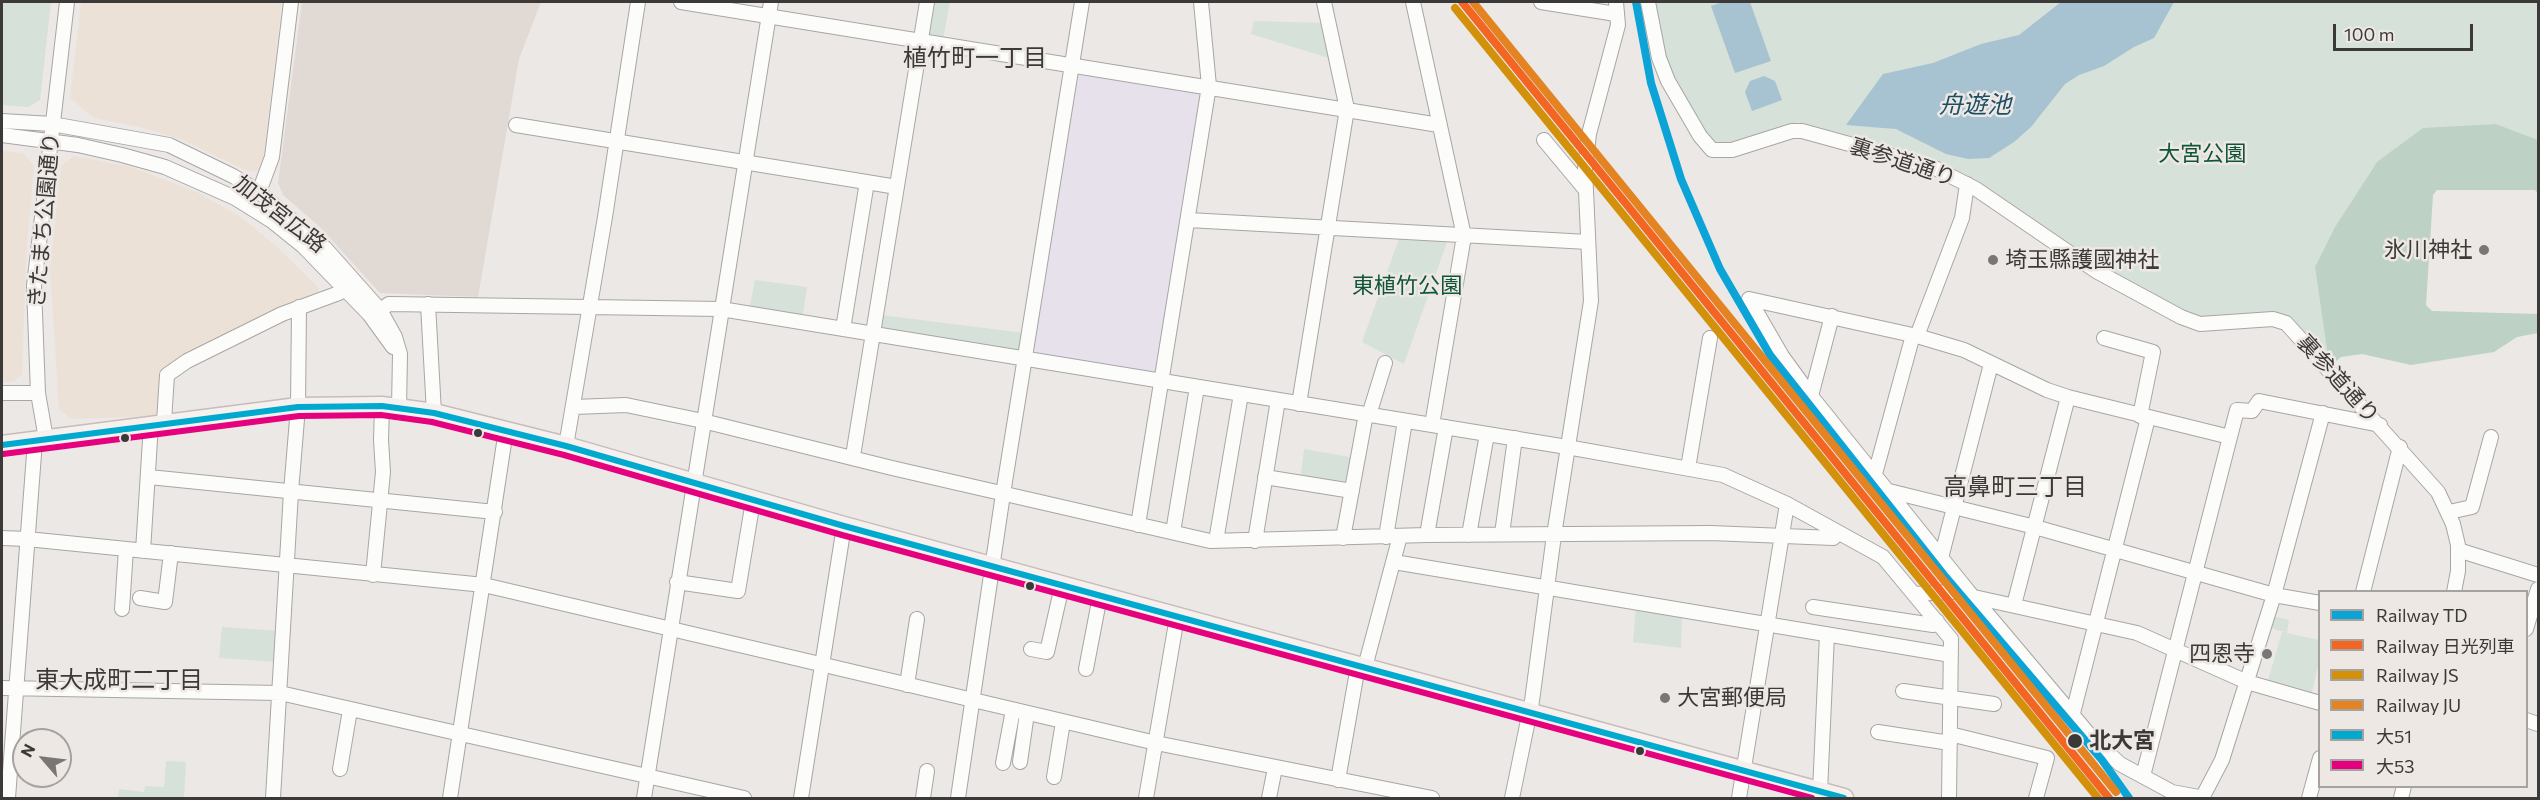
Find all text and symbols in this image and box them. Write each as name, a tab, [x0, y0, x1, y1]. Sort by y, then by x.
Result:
scale bar	[2336, 12, 2476, 50]
text: 100 m	[2344, 23, 2394, 45]
district label: 植竹町一丁目	[903, 44, 1047, 72]
water label: 舟遊池	[1939, 91, 2011, 119]
street label: きたまち公園通り	[23, 131, 65, 309]
street label: 裏参道通り	[1847, 132, 1959, 192]
park label: 大宮公園	[2158, 141, 2246, 167]
street label: 加茂宮広路	[229, 170, 331, 258]
place label: 氷川神社	[2384, 237, 2472, 263]
marker: 氷川神社	[2477, 243, 2491, 257]
place label: 埼玉縣護國神社	[2005, 247, 2159, 273]
marker: 埼玉縣護國神社	[1986, 253, 2000, 267]
park label: 東植竹公園	[1352, 273, 1462, 299]
street label: 裏参道通り	[2291, 329, 2385, 429]
unlabelled marker	[472, 427, 484, 439]
unlabelled marker	[119, 432, 131, 444]
district label: 高鼻町三丁目	[1943, 473, 2087, 501]
unlabelled marker	[1024, 580, 1036, 592]
legend	[2318, 590, 2528, 788]
text: Railway TD	[2376, 604, 2468, 626]
text: Railway 日光列車	[2376, 635, 2515, 657]
place label: 四恩寺	[2189, 641, 2255, 667]
marker: 四恩寺	[2260, 647, 2274, 661]
text: Railway JS	[2376, 664, 2459, 686]
district label: 東大成町二丁目	[35, 666, 203, 694]
place label: 大宮郵便局	[1677, 685, 1787, 711]
marker: 大宮郵便局	[1658, 691, 1672, 705]
text: Railway JU	[2376, 694, 2461, 716]
text: 大51	[2376, 725, 2412, 747]
north arrow	[12, 728, 72, 788]
place label: 北大宮	[2089, 728, 2155, 754]
marker: 北大宮	[2066, 732, 2084, 750]
text: N	[16, 740, 39, 760]
unlabelled marker	[1634, 745, 1646, 757]
text: 大53	[2376, 755, 2415, 777]

